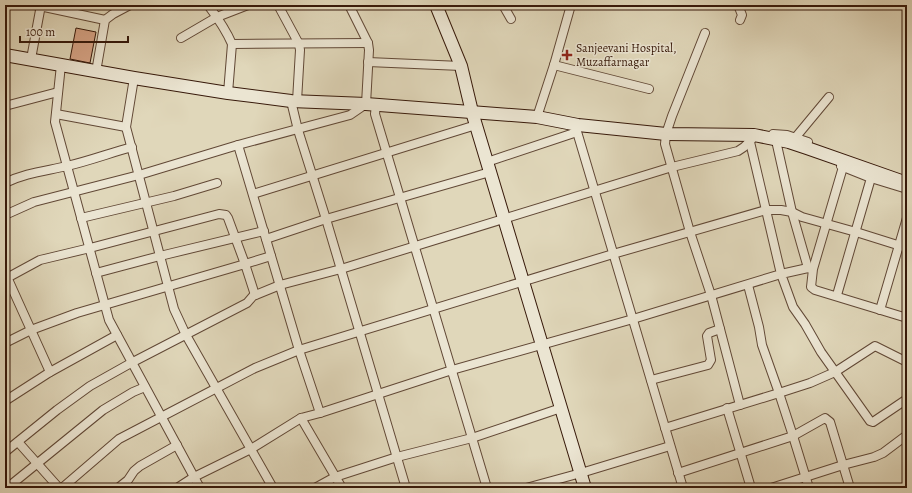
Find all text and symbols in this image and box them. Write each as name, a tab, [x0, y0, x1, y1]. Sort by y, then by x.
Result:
scale bar	[20, 18, 128, 44]
text: 100 m	[26, 24, 55, 40]
place label: Sanjeevani Hospital, Muzaffarnagar	[576, 40, 676, 70]
marker: Sanjeevani Hospital, Muzaffarnagar	[561, 49, 573, 61]

